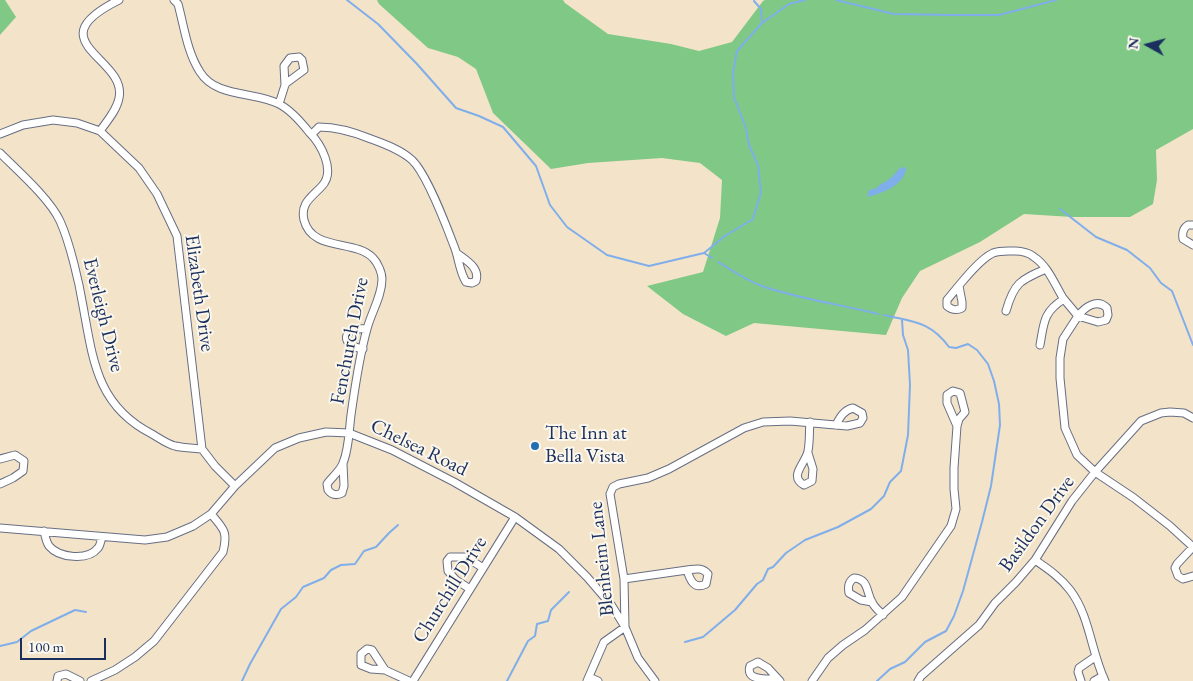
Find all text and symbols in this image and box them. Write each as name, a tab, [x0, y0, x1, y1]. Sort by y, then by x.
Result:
north arrow	[1123, 20, 1173, 70]
text: N	[1123, 36, 1143, 50]
street label: Elizabeth Drive	[179, 233, 219, 353]
street label: Everleigh Drive	[77, 256, 129, 374]
street label: Fenchurch Drive	[326, 275, 374, 407]
street label: Chelsea Road	[366, 414, 472, 482]
place label: The Inn at Bella Vista	[545, 422, 627, 469]
marker: The Inn at Bella Vista	[529, 440, 541, 452]
street label: Basildon Drive	[994, 471, 1080, 577]
street label: Blenheim Lane	[584, 500, 620, 618]
street label: Churchill Drive	[408, 532, 492, 648]
scale bar	[22, 628, 109, 660]
text: 100 m	[28, 637, 64, 656]

